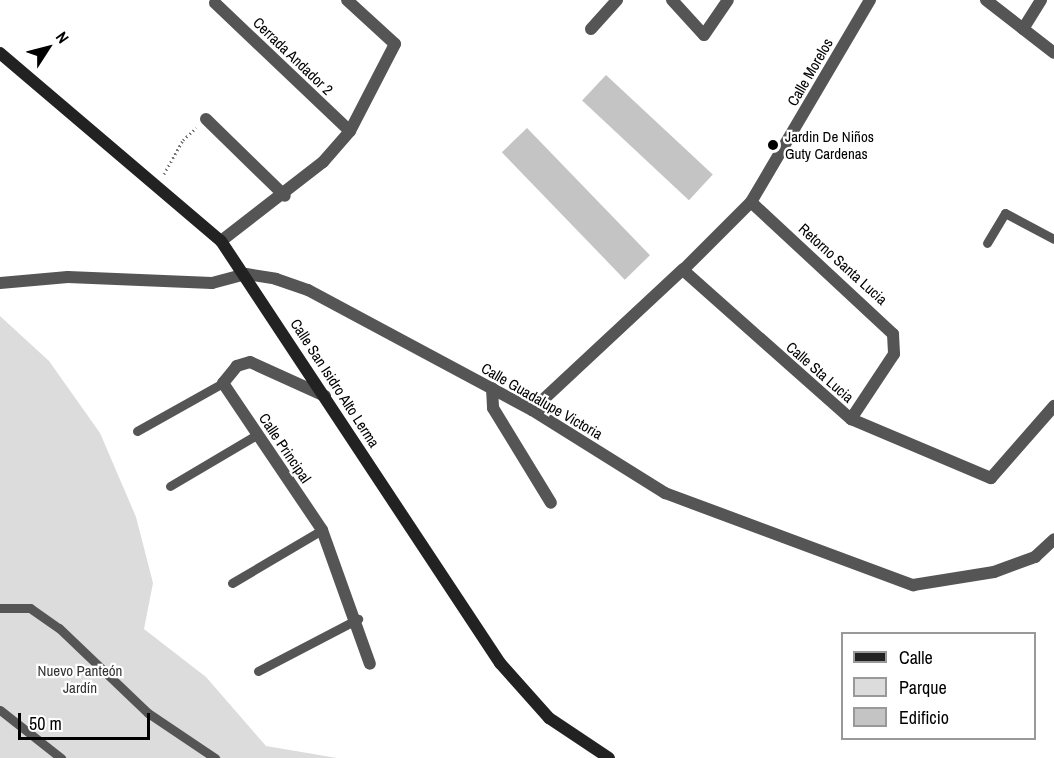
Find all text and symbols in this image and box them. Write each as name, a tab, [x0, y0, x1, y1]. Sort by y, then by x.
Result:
street label: Cerrada Andador 2	[249, 13, 337, 99]
north arrow	[18, 18, 78, 78]
text: N	[51, 27, 74, 48]
street label: Calle Morelos	[783, 35, 837, 109]
place label: Jardin De Niños Guty Cardenas	[785, 127, 874, 162]
marker: Jardin De Niños Guty Cardenas	[766, 138, 780, 152]
street label: Retorno Santa Lucia	[795, 220, 891, 308]
street label: Calle San Isidro Alto Lerma	[286, 315, 384, 451]
street label: Calle Sta Lucia	[783, 338, 857, 406]
street label: Calle Guadalupe Victoria	[478, 359, 606, 443]
street label: Calle Principal	[255, 410, 315, 486]
legend	[841, 632, 1036, 740]
text: Calle	[899, 645, 933, 670]
park label: Nuevo Panteón Jardín	[38, 661, 122, 696]
text: Parque	[899, 675, 947, 700]
scale bar	[21, 701, 153, 739]
text: Edificio	[899, 705, 949, 730]
text: 50 m	[29, 711, 62, 736]

